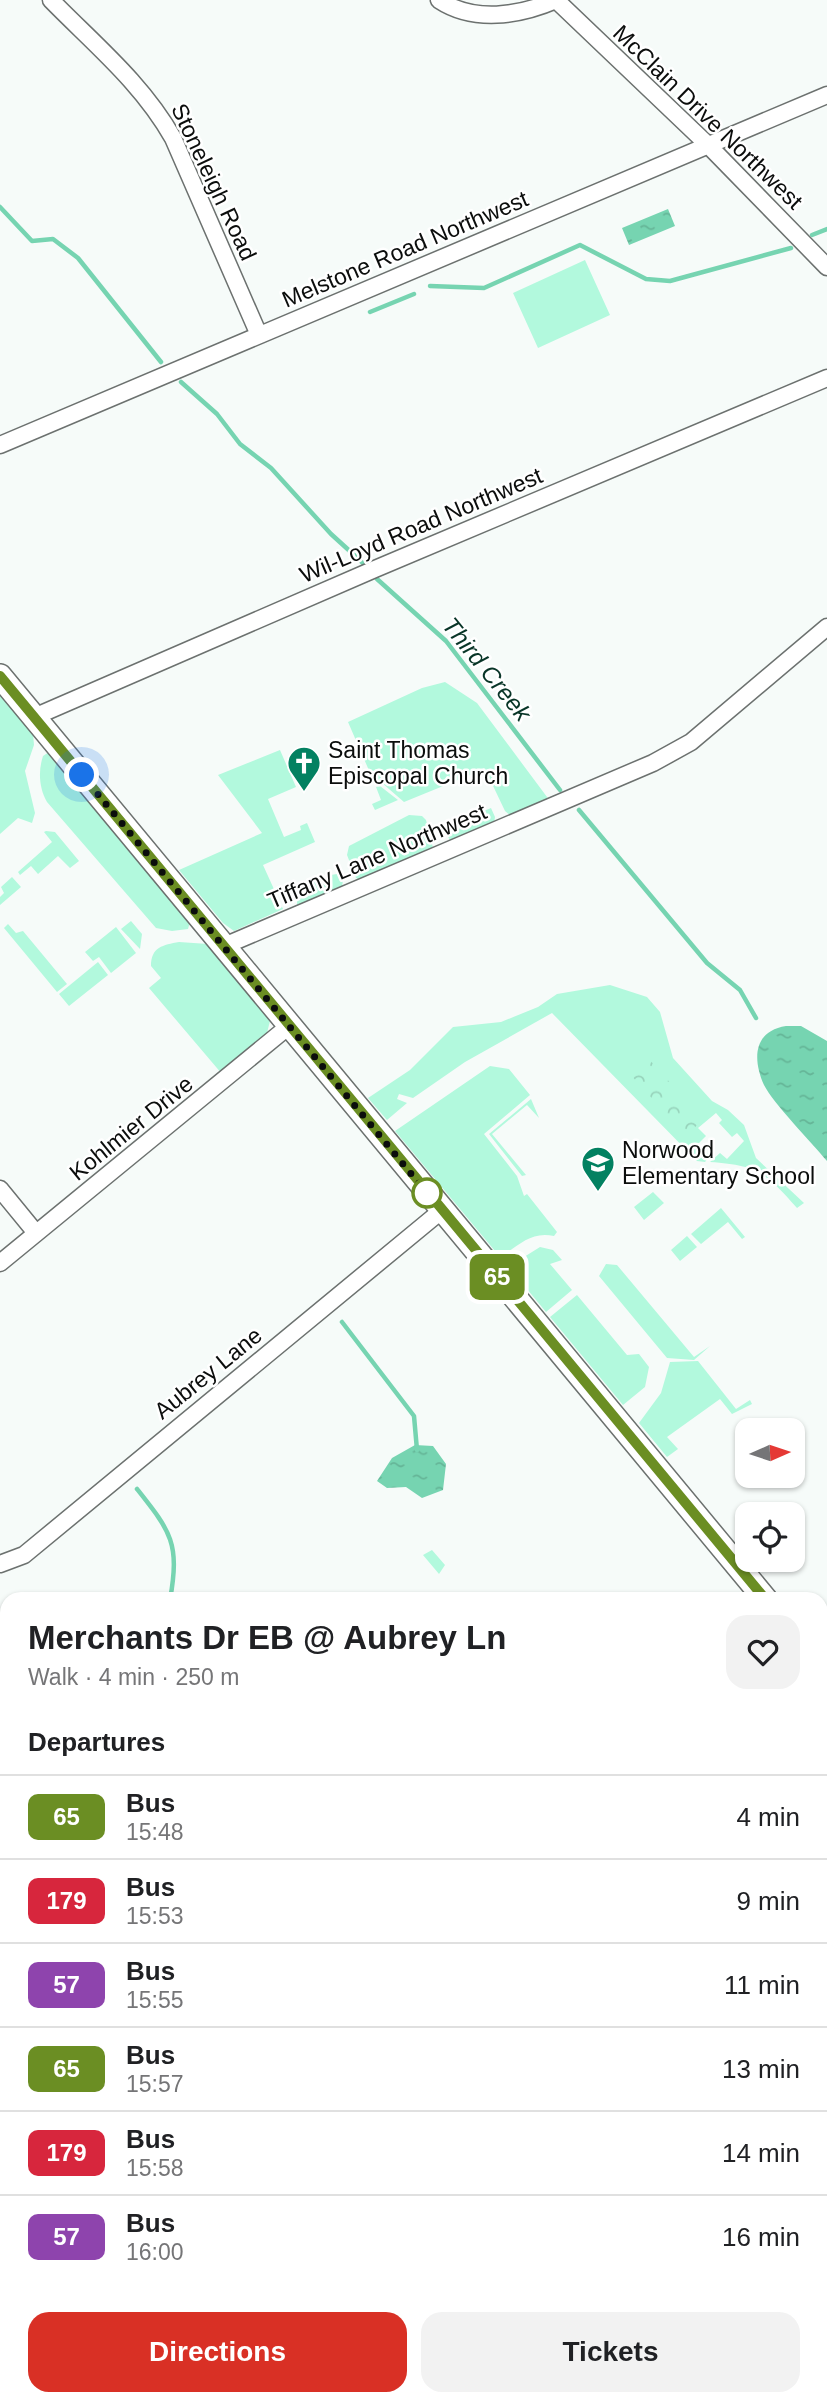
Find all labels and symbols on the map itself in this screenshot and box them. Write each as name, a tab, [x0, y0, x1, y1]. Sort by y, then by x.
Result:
street label: McClain Drive Northwest	[608, 20, 808, 215]
street label: Stoneleigh Road	[166, 99, 262, 265]
street label: Melstone Road Northwest	[278, 185, 532, 313]
street label: Wil-Loyd Road Northwest	[296, 462, 547, 588]
water label: Third Creek	[437, 612, 538, 728]
place label: Saint Thomas Episcopal Church	[328, 737, 508, 789]
church icon: Saint Thomas Episcopal Church	[285, 744, 323, 793]
your location	[64, 757, 99, 792]
street label: Tiffany Lane Northwest	[264, 798, 491, 914]
street label: Kohlmier Drive	[64, 1070, 198, 1186]
place label: Norwood Elementary School	[622, 1137, 815, 1189]
school or university icon: Norwood Elementary School	[579, 1144, 617, 1193]
unlabelled marker	[412, 1178, 442, 1208]
line badge: 65	[466, 1254, 528, 1300]
street label: Aubrey Lane	[149, 1322, 267, 1424]
north arrow	[735, 1418, 805, 1488]

